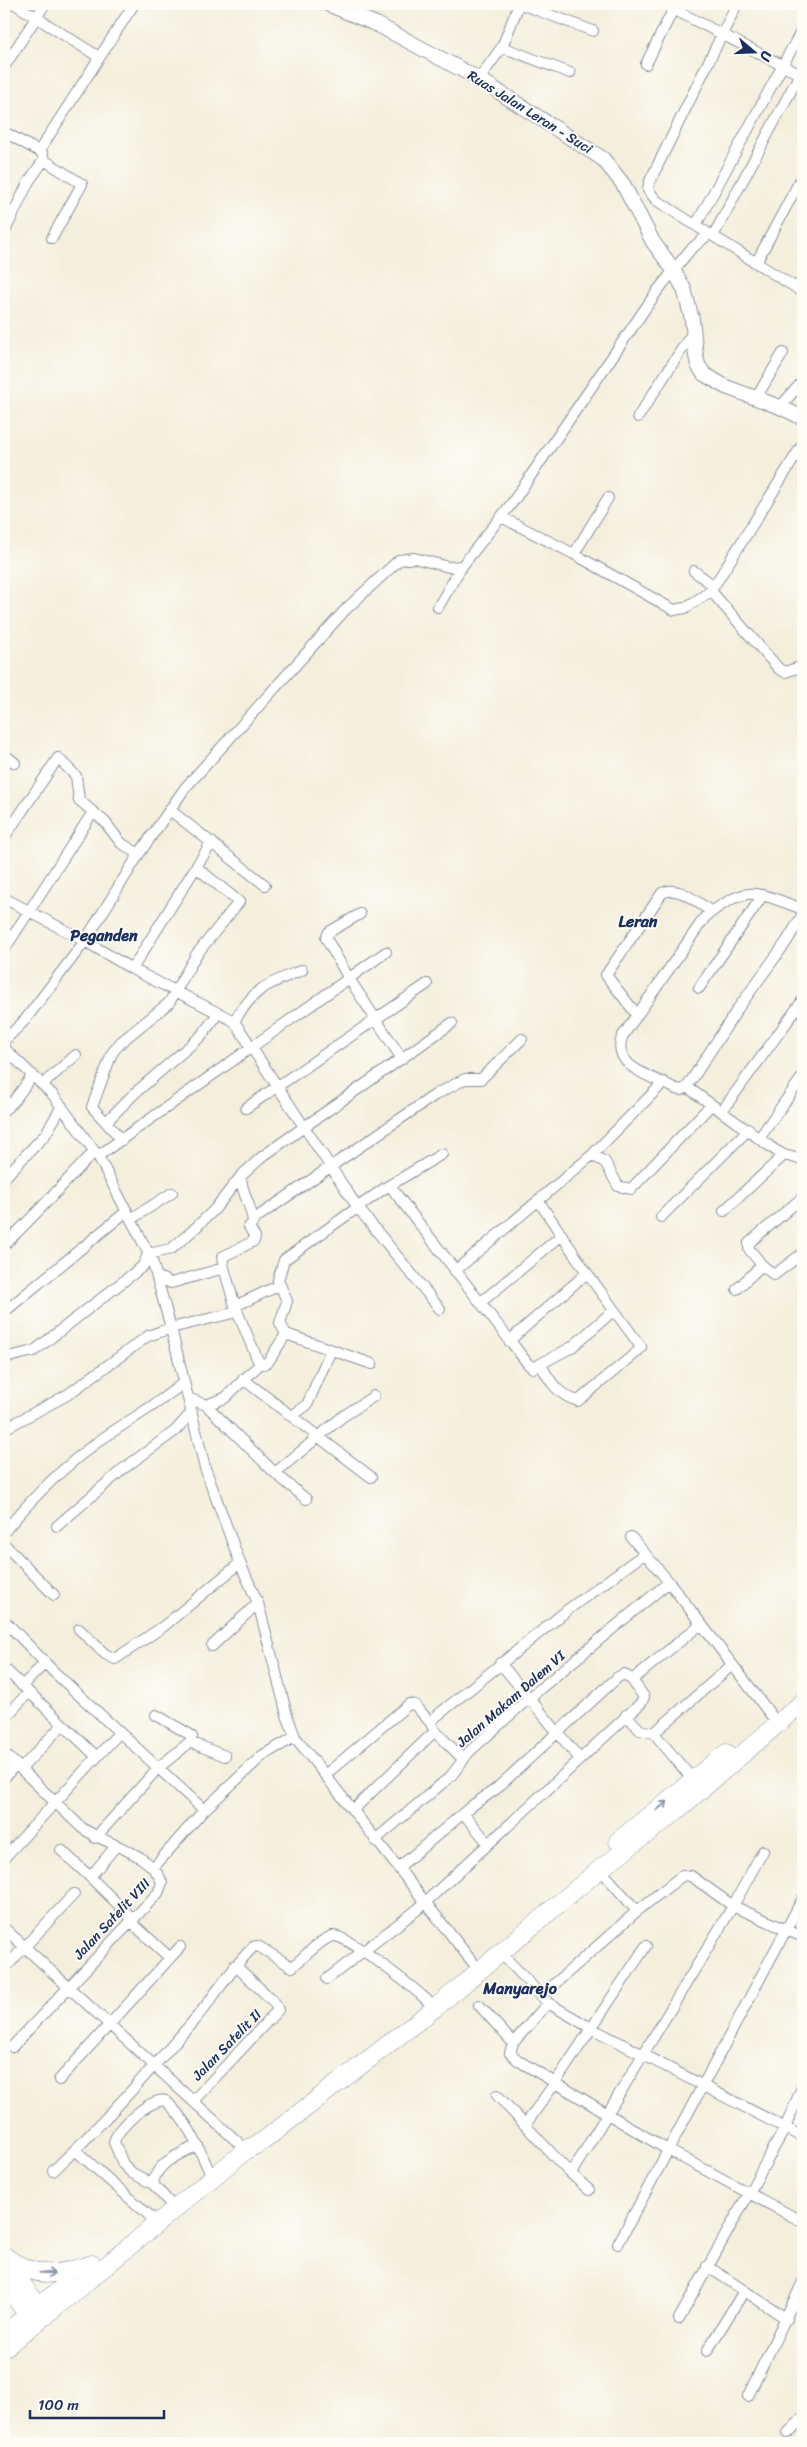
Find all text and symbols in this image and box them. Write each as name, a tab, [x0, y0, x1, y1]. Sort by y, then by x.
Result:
north arrow	[730, 28, 780, 78]
text: U	[752, 48, 779, 65]
street label: Ruas Jalan Leran - Suci	[462, 63, 599, 161]
district label: Leran	[619, 907, 658, 936]
district label: Peganden	[70, 921, 138, 950]
street label: Jalan Makam Dalem VI	[450, 1643, 572, 1754]
one-way arrow	[655, 1800, 668, 1811]
street label: Jalan Satelit VIII	[67, 1872, 157, 1966]
district label: Manyarejo	[482, 1974, 558, 2003]
street label: Jalan Satelit II	[185, 2003, 268, 2087]
one-way arrow	[38, 2269, 54, 2278]
scale bar	[30, 2387, 164, 2419]
text: 100 m	[38, 2392, 79, 2418]

